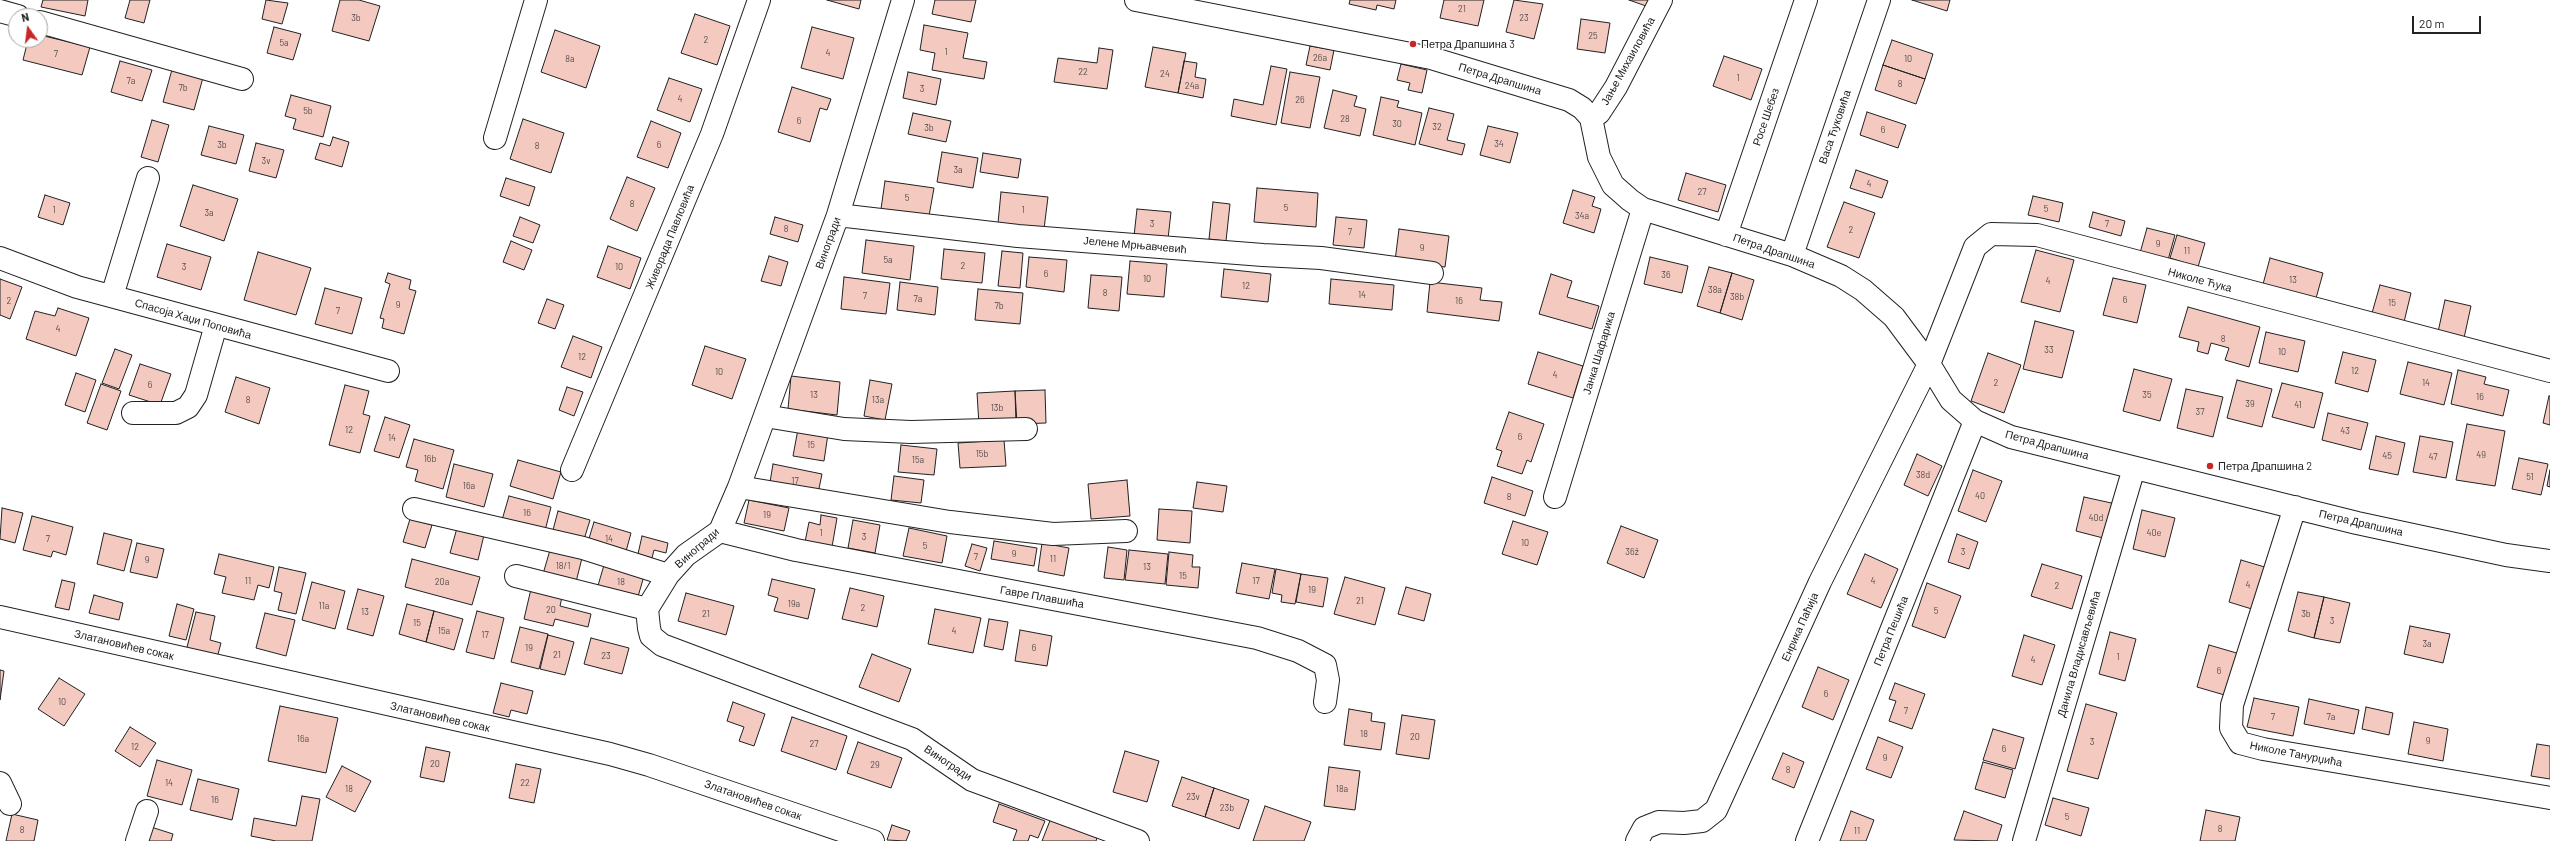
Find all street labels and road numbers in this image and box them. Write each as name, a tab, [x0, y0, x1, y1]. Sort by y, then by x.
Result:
street label: Јање Михаиловића	[1598, 15, 1658, 107]
street label: Петра Драпшина	[1457, 60, 1543, 98]
street label: Росе Шебез	[1750, 87, 1782, 147]
street label: Васа Ћуковића	[1816, 88, 1854, 166]
street label: Живорада Павловића	[643, 183, 697, 291]
street label: Виногради	[812, 215, 844, 271]
street label: Петра Драпшина	[1731, 231, 1817, 271]
street label: Јелене Мрњавчевић	[1083, 234, 1187, 256]
street label: Николе Ћука	[2167, 265, 2233, 295]
street label: Спасоја Хаџи Поповића	[133, 296, 253, 342]
street label: Јанка Шафарика	[1580, 310, 1618, 396]
street label: Петра Драпшина	[2004, 428, 2090, 462]
street label: Петра Драпшина	[2318, 507, 2404, 539]
street label: Виногради	[672, 525, 722, 571]
street label: Гавре Плавшића	[999, 583, 1085, 611]
street label: Данила Владисављевића	[2055, 589, 2103, 719]
street label: Енрика Паћија	[1779, 591, 1821, 663]
street label: Петра Пешића	[1871, 594, 1911, 668]
street label: Златановићев сокак	[73, 627, 175, 663]
street label: Златановићев сокак	[389, 699, 491, 735]
street label: Николе Танурџића	[2249, 739, 2343, 769]
street label: Виногради	[922, 742, 974, 784]
street label: Златановићев сокак	[703, 777, 803, 823]

